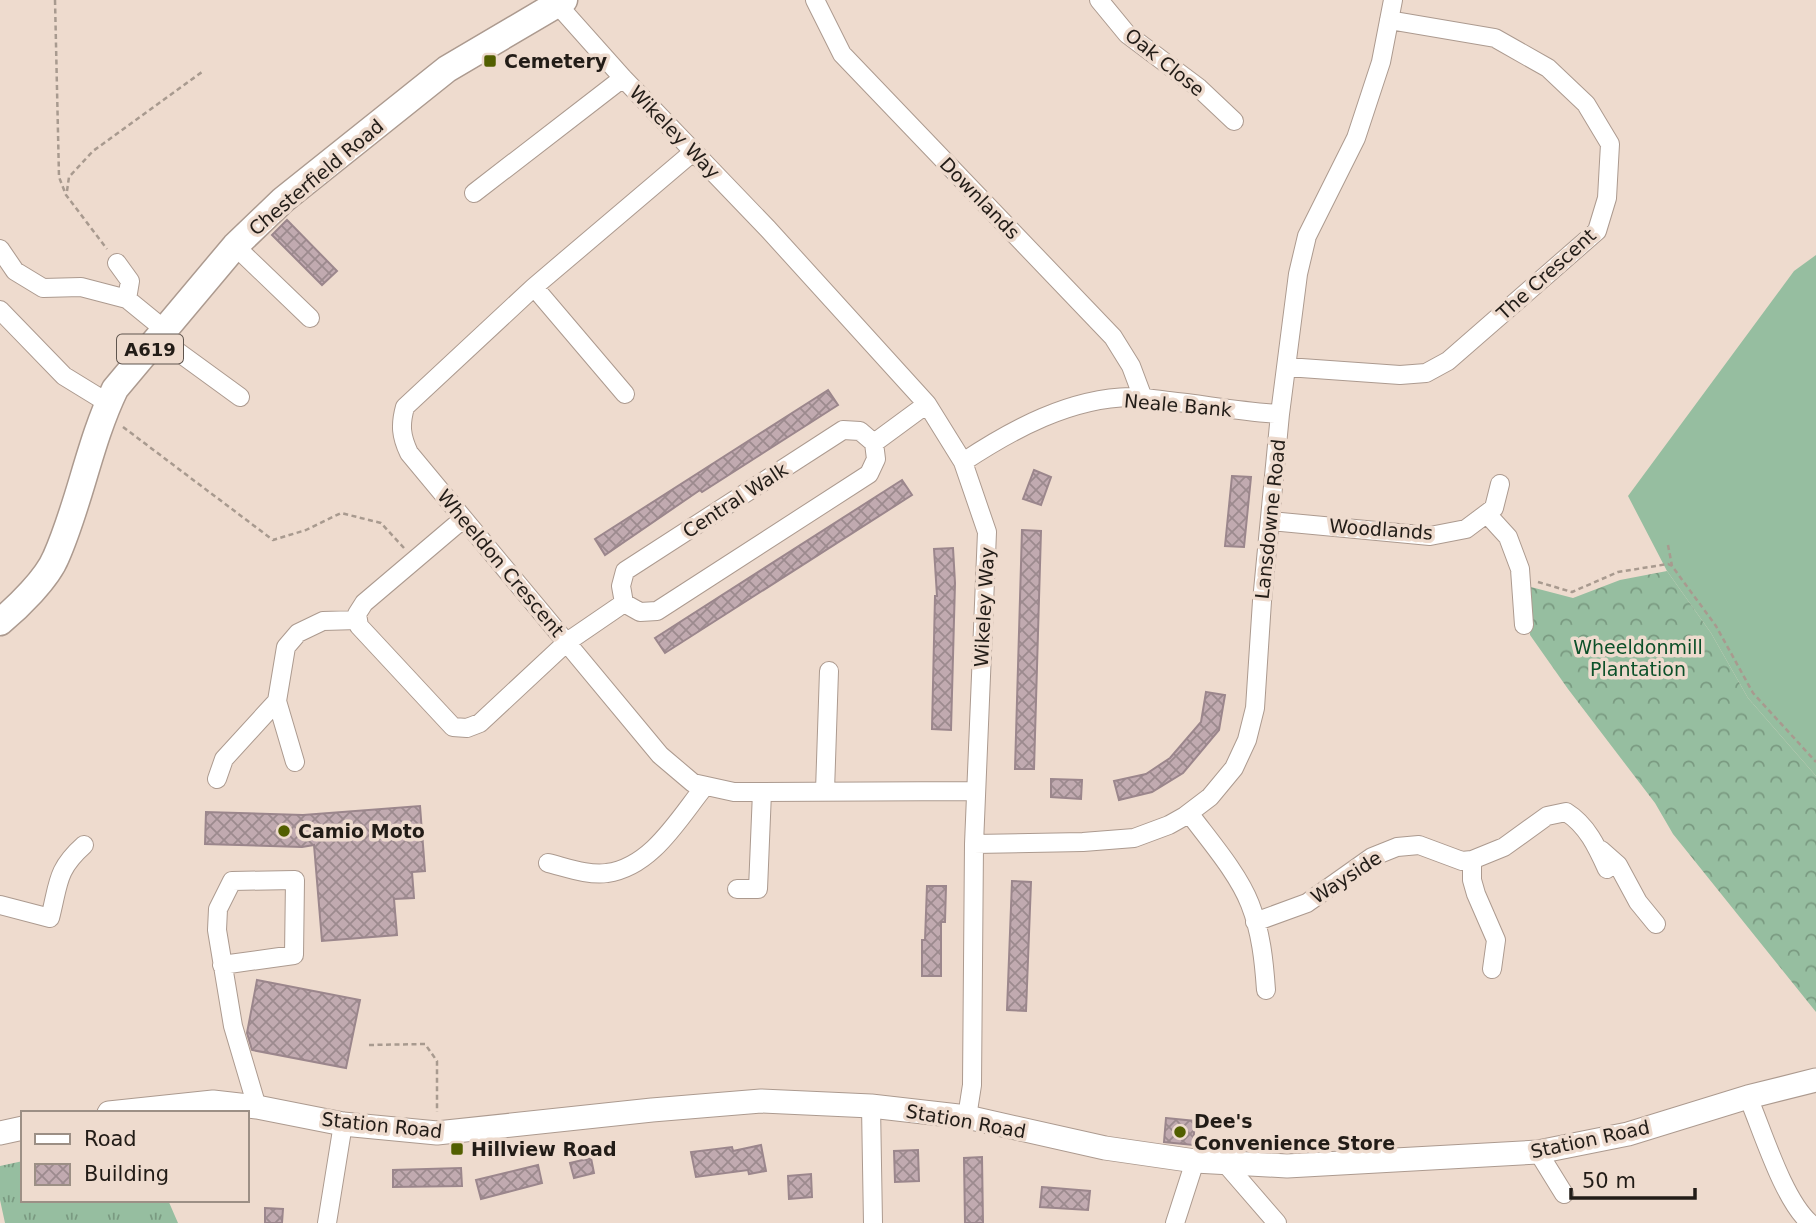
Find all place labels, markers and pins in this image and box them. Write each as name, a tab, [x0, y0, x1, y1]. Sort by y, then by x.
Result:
place label: Cemetery	[504, 50, 608, 72]
marker: Cemetery	[482, 53, 498, 69]
place label: Camio Moto	[298, 820, 425, 842]
marker: Camio Moto	[276, 823, 292, 839]
place label: Dee's Convenience Store	[1194, 1110, 1395, 1154]
marker: Dee's Convenience Store	[1172, 1124, 1188, 1140]
place label: Hillview Road	[471, 1138, 617, 1160]
marker: Hillview Road	[449, 1141, 465, 1157]

